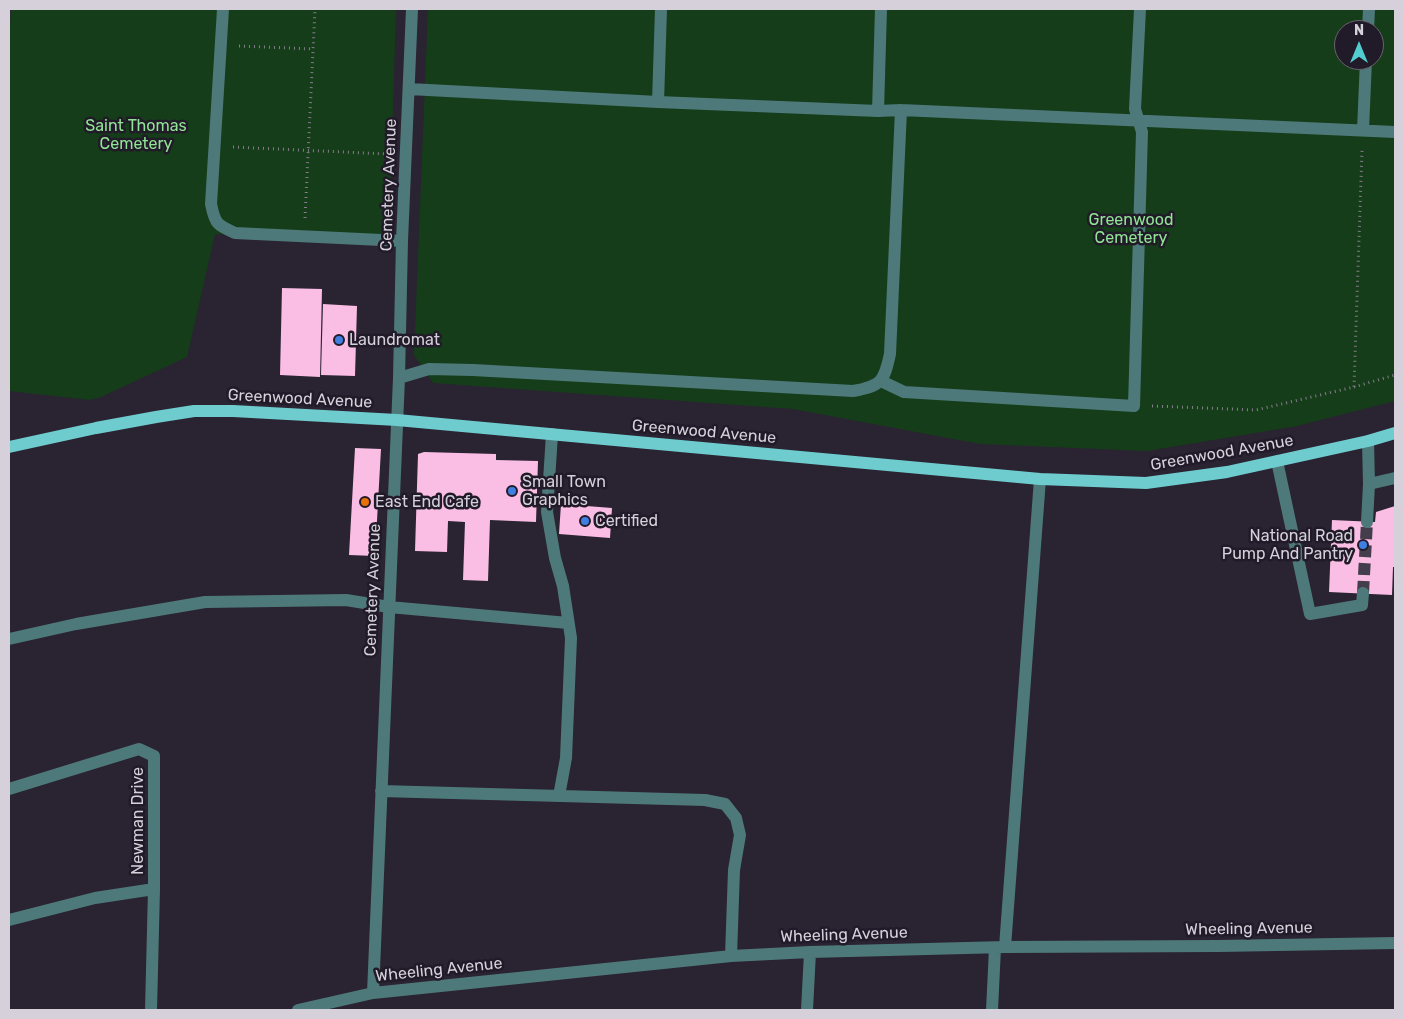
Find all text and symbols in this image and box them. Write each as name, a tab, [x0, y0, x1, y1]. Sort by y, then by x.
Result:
north arrow	[1334, 20, 1384, 70]
text: N	[1354, 22, 1364, 39]
park label: Saint Thomas Cemetery	[85, 116, 187, 154]
street label: Cemetery Avenue	[377, 118, 401, 252]
park label: Greenwood Cemetery	[1089, 210, 1173, 248]
place label: Laundromat	[349, 330, 440, 350]
marker: Laundromat	[333, 334, 345, 346]
street label: Greenwood Avenue	[227, 386, 373, 412]
street label: Greenwood Avenue	[631, 416, 777, 448]
street label: Greenwood Avenue	[1149, 431, 1295, 475]
place label: Small Town Graphics	[522, 472, 606, 510]
marker: Small Town Graphics	[506, 485, 518, 497]
place label: East End Cafe	[375, 492, 479, 512]
marker: East End Cafe	[359, 496, 371, 508]
place label: Certified	[595, 511, 658, 531]
marker: Certified	[579, 515, 591, 527]
street label: Cemetery Avenue	[361, 523, 385, 657]
place label: National Road Pump And Pantry	[1222, 526, 1353, 564]
marker: National Road Pump And Pantry	[1357, 539, 1369, 551]
street label: Newman Drive	[128, 767, 148, 875]
street label: Wheeling Avenue	[1185, 918, 1313, 940]
street label: Wheeling Avenue	[780, 923, 908, 947]
street label: Wheeling Avenue	[375, 954, 503, 986]

